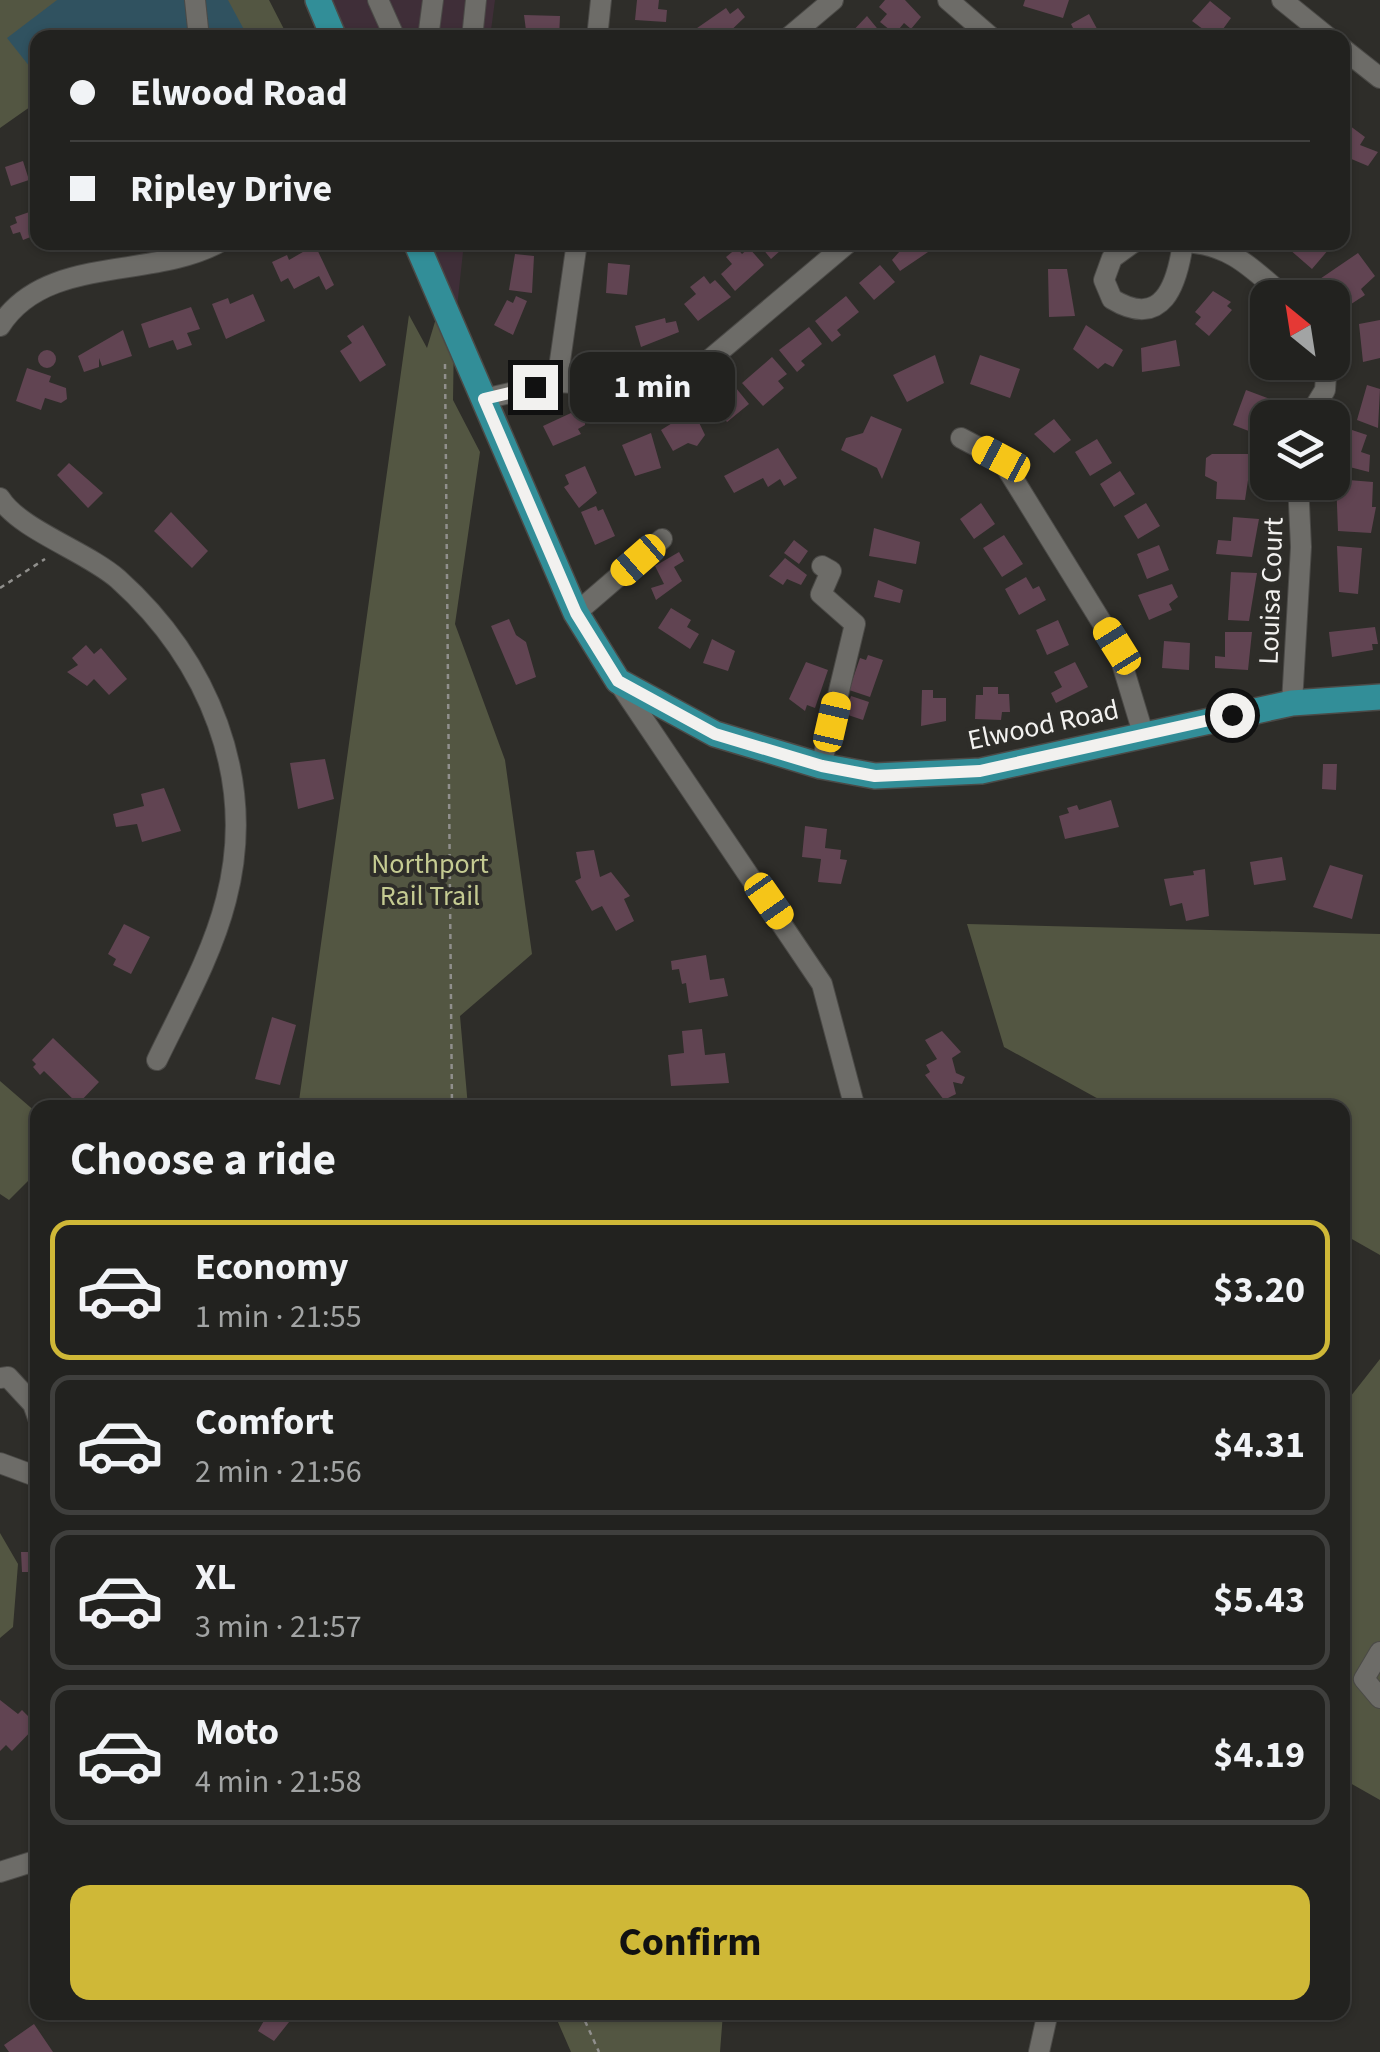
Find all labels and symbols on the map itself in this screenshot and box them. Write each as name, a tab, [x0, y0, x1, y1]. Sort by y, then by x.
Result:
north arrow	[1250, 280, 1350, 380]
callout: 1 min	[570, 352, 735, 422]
route end	[513, 365, 558, 410]
car	[967, 432, 1035, 486]
street label: Louisa Court	[1248, 516, 1294, 665]
car	[606, 529, 670, 591]
car	[1088, 613, 1146, 679]
car	[811, 689, 853, 755]
street label: Elwood Road	[964, 689, 1122, 760]
route start	[1210, 693, 1255, 738]
park label: Northport Rail Trail	[371, 844, 489, 916]
car	[740, 868, 798, 934]

